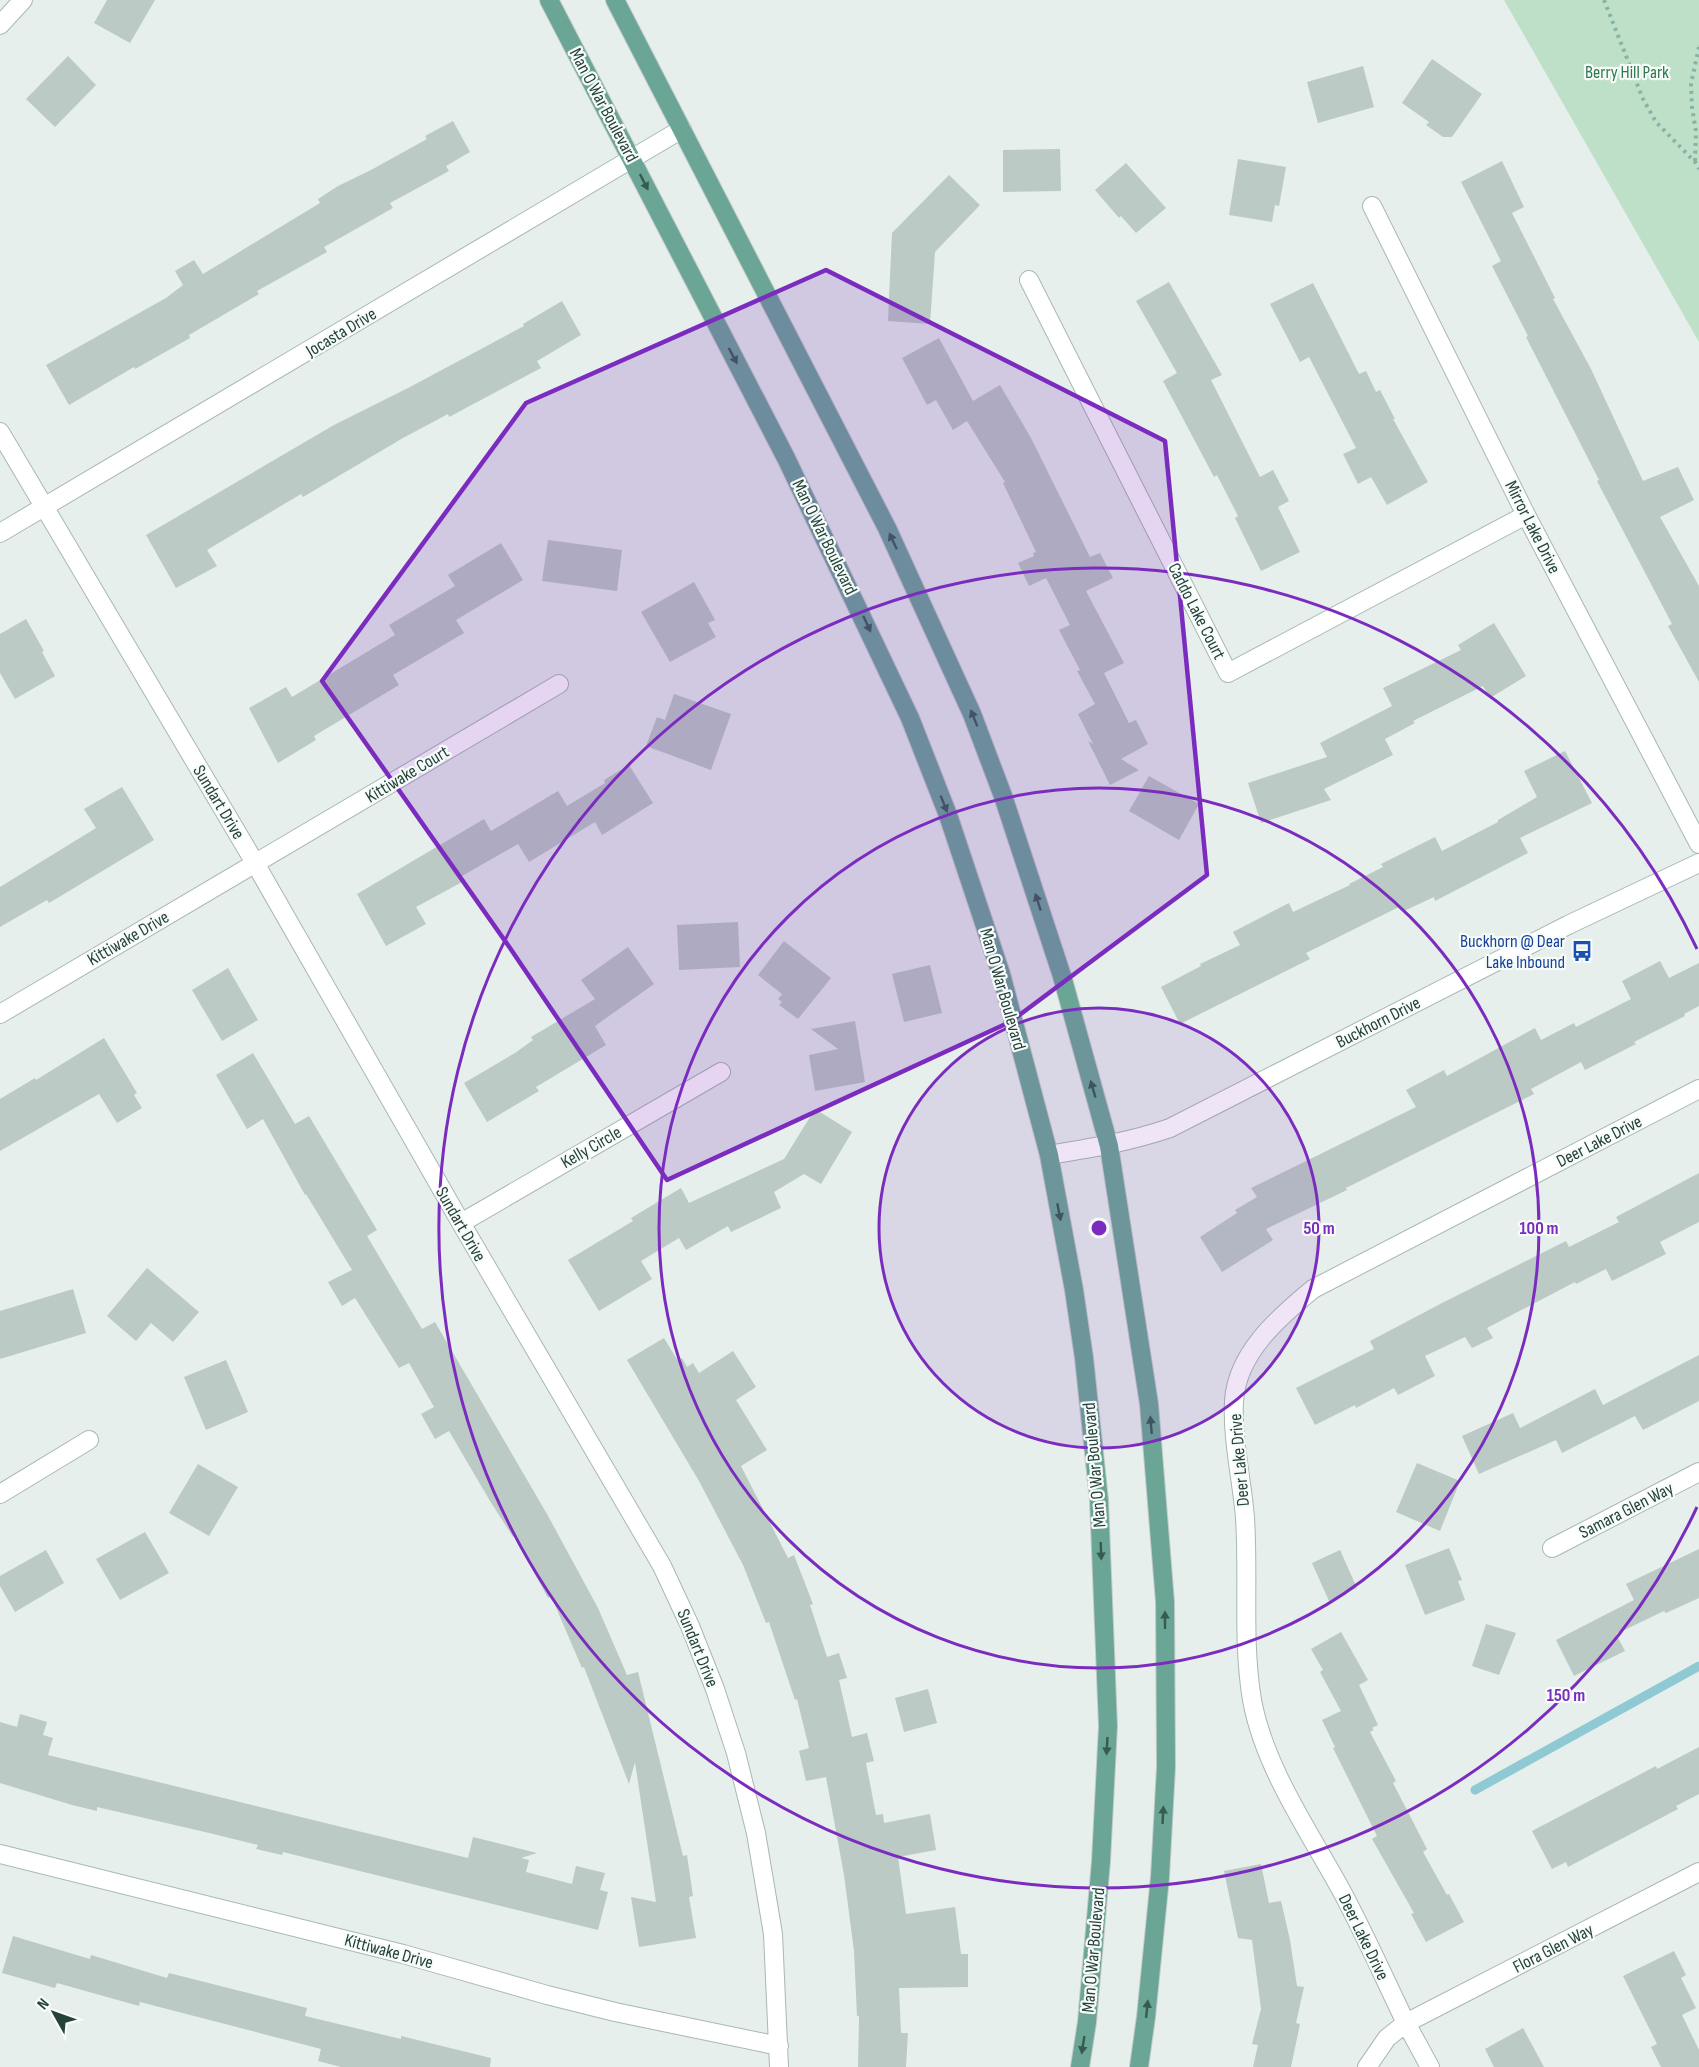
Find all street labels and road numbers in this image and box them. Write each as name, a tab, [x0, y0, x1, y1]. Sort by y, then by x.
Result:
street label: Man O War Boulevard	[565, 45, 642, 166]
street label: Jocasta Drive	[302, 303, 380, 362]
street label: Man O War Boulevard	[788, 476, 862, 598]
street label: Mirror Lake Drive	[1500, 477, 1565, 577]
street label: Caddo Lake Court	[1163, 559, 1230, 663]
street label: Kittiwake Court	[362, 741, 453, 808]
street label: Sundart Drive	[188, 761, 249, 843]
street label: Kittiwake Drive	[84, 907, 173, 970]
street label: Man O War Boulevard	[975, 926, 1030, 1052]
street label: Buckhorn Drive	[1332, 992, 1424, 1053]
street label: Deer Lake Drive	[1553, 1111, 1645, 1172]
street label: Kelly Circle	[557, 1122, 625, 1173]
street label: Sundart Drive	[431, 1183, 490, 1265]
street label: Man O War Boulevard	[1079, 1401, 1110, 1528]
street label: Deer Lake Drive	[1225, 1413, 1254, 1507]
street label: Samara Glen Way	[1576, 1478, 1677, 1543]
street label: Sundart Drive	[672, 1606, 723, 1690]
street label: Man O War Boulevard	[1078, 1887, 1109, 2014]
street label: Deer Lake Drive	[1334, 1891, 1393, 1984]
street label: Flora Glen Way	[1509, 1919, 1597, 1978]
street label: Kittiwake Drive	[342, 1930, 435, 1973]

